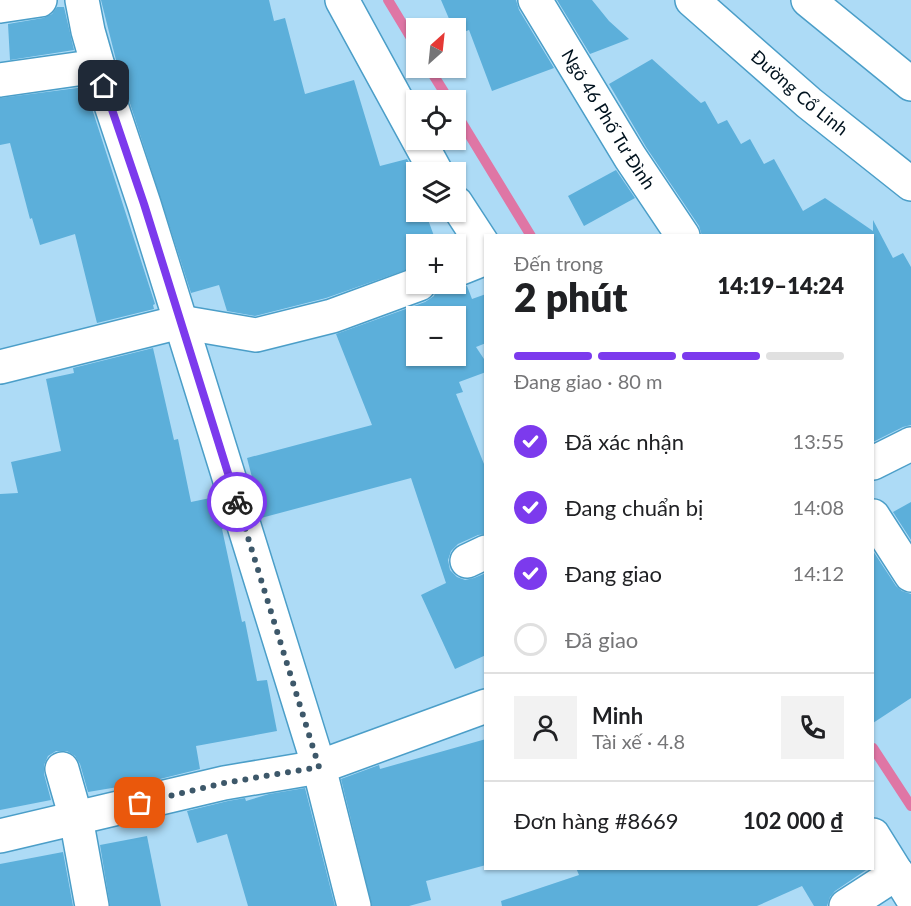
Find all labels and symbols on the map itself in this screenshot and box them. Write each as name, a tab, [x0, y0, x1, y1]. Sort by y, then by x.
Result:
north arrow	[406, 18, 466, 78]
street label: Ngõ 46 Phố Tư Đình	[557, 45, 660, 193]
street label: Đường Cổ Linh	[747, 45, 853, 140]
pin	[78, 60, 129, 111]
courier	[207, 472, 267, 532]
pin	[114, 777, 165, 828]

